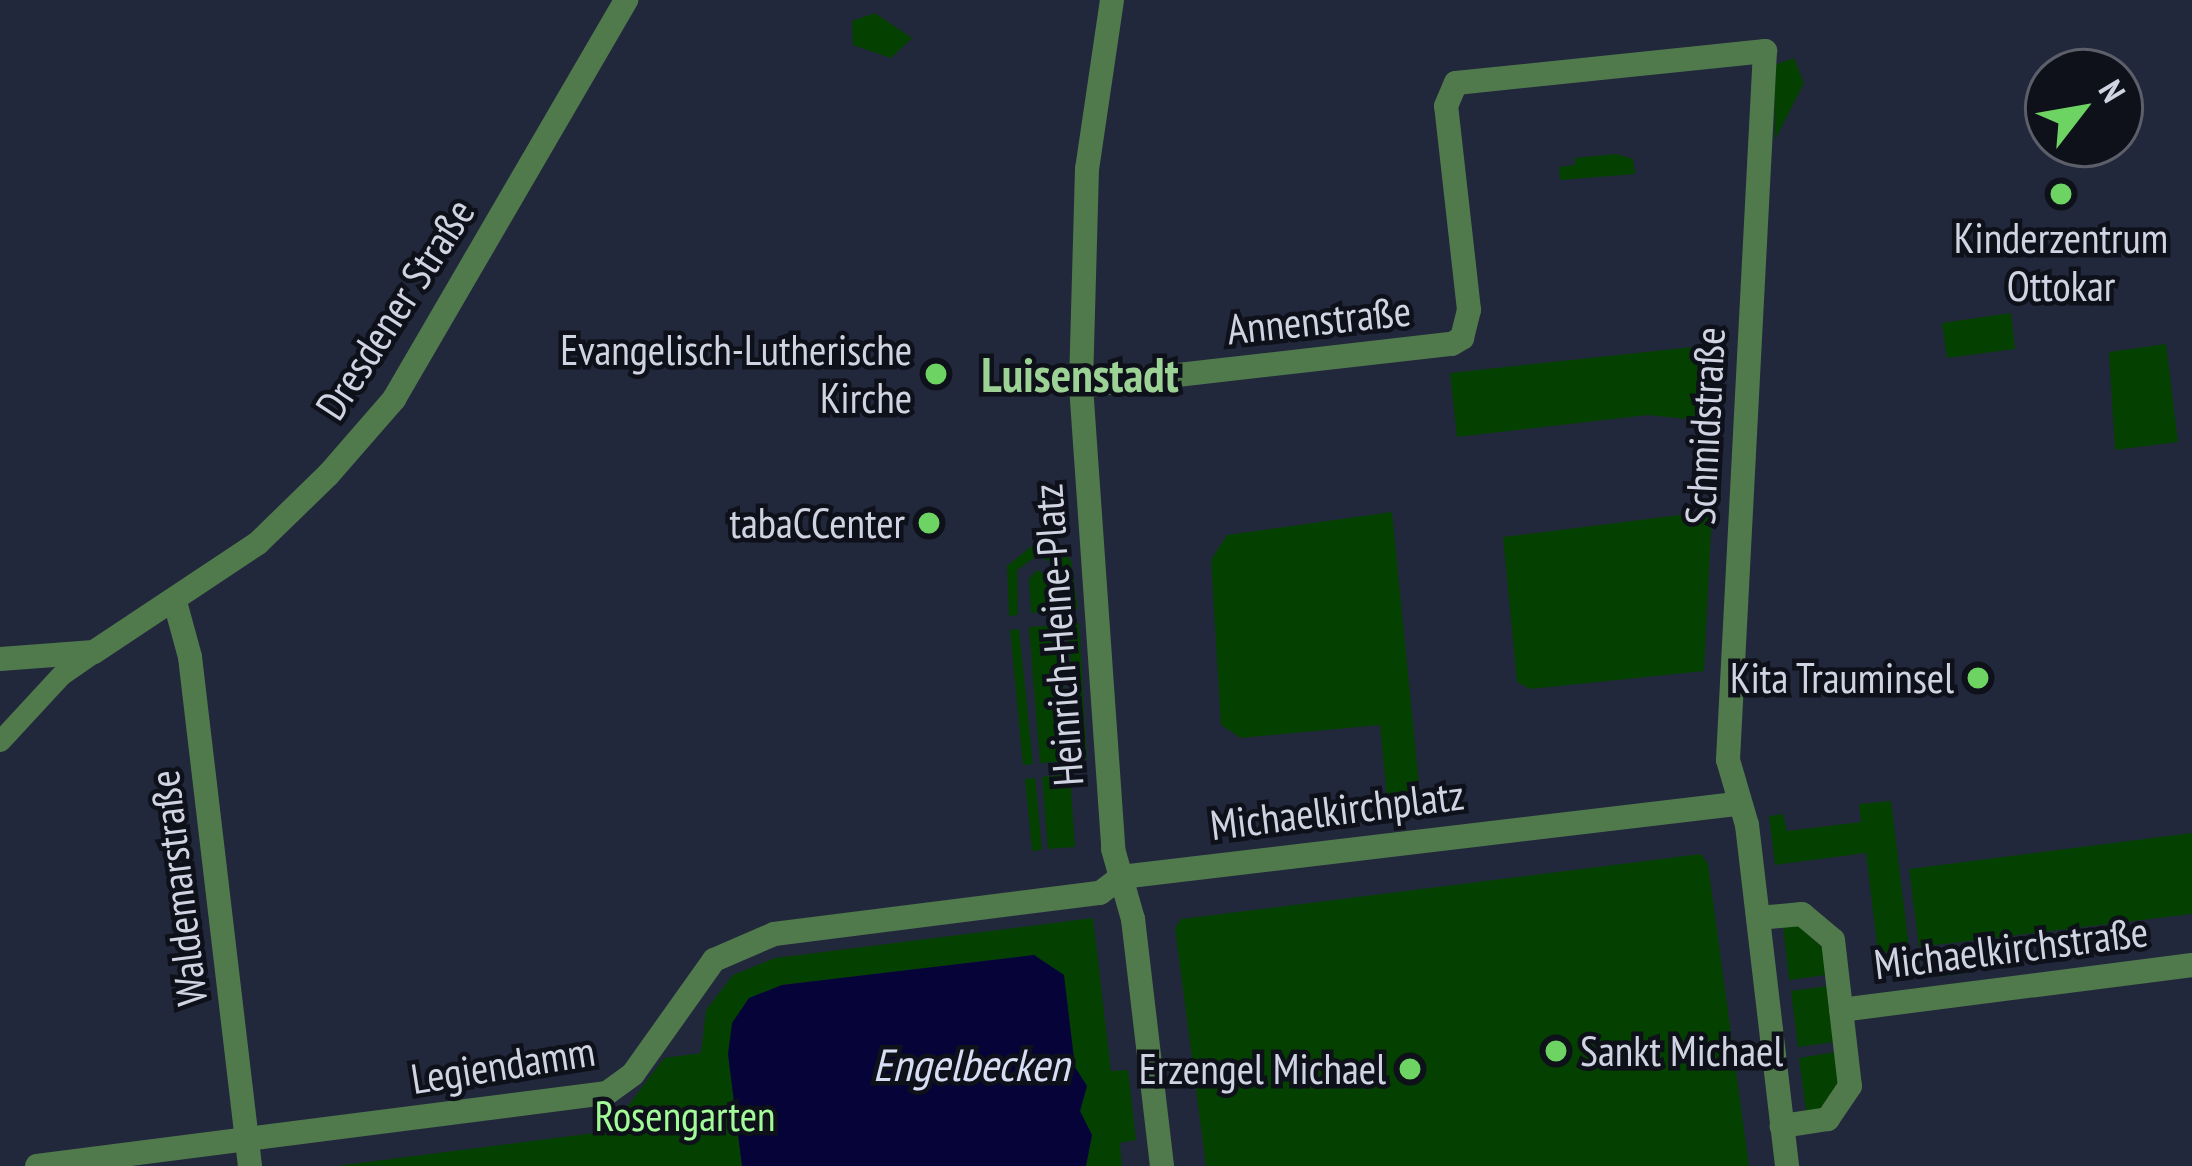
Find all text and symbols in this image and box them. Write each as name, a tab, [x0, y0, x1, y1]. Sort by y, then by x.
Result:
north arrow	[2024, 48, 2144, 168]
text: N	[2090, 72, 2136, 109]
marker: Kinderzentrum Ottokar	[2048, 181, 2074, 207]
street label: Dresdener Straße	[305, 189, 485, 429]
place label: Kinderzentrum Ottokar	[1954, 213, 2168, 312]
street label: Annenstraße	[1225, 285, 1413, 355]
place label: Evangelisch-Lutherische Kirche	[560, 325, 912, 424]
street label: Schmidstraße	[1675, 326, 1735, 526]
district label: Luisenstadt	[981, 346, 1179, 404]
marker: Evangelisch-Lutherische Kirche	[923, 361, 949, 387]
street label: Heinrich-Heine-Platz	[1022, 482, 1094, 788]
place label: tabaCCenter	[729, 498, 905, 548]
marker: tabaCCenter	[916, 510, 942, 536]
place label: Kita Trauminsel	[1729, 653, 1954, 703]
marker: Kita Trauminsel	[1965, 665, 1991, 691]
street label: Waldemarstraße	[139, 768, 217, 1008]
street label: Michaelkirchplatz	[1207, 769, 1467, 851]
street label: Michaelkirchstraße	[1871, 906, 2151, 990]
street label: Legiendamm	[408, 1026, 598, 1104]
place label: Sankt Michael	[1580, 1026, 1783, 1076]
water label: Engelbecken	[873, 1038, 1069, 1092]
marker: Sankt Michael	[1543, 1038, 1569, 1064]
place label: Erzengel Michael	[1139, 1044, 1386, 1094]
marker: Erzengel Michael	[1397, 1056, 1423, 1082]
park label: Rosengarten	[594, 1091, 776, 1141]

